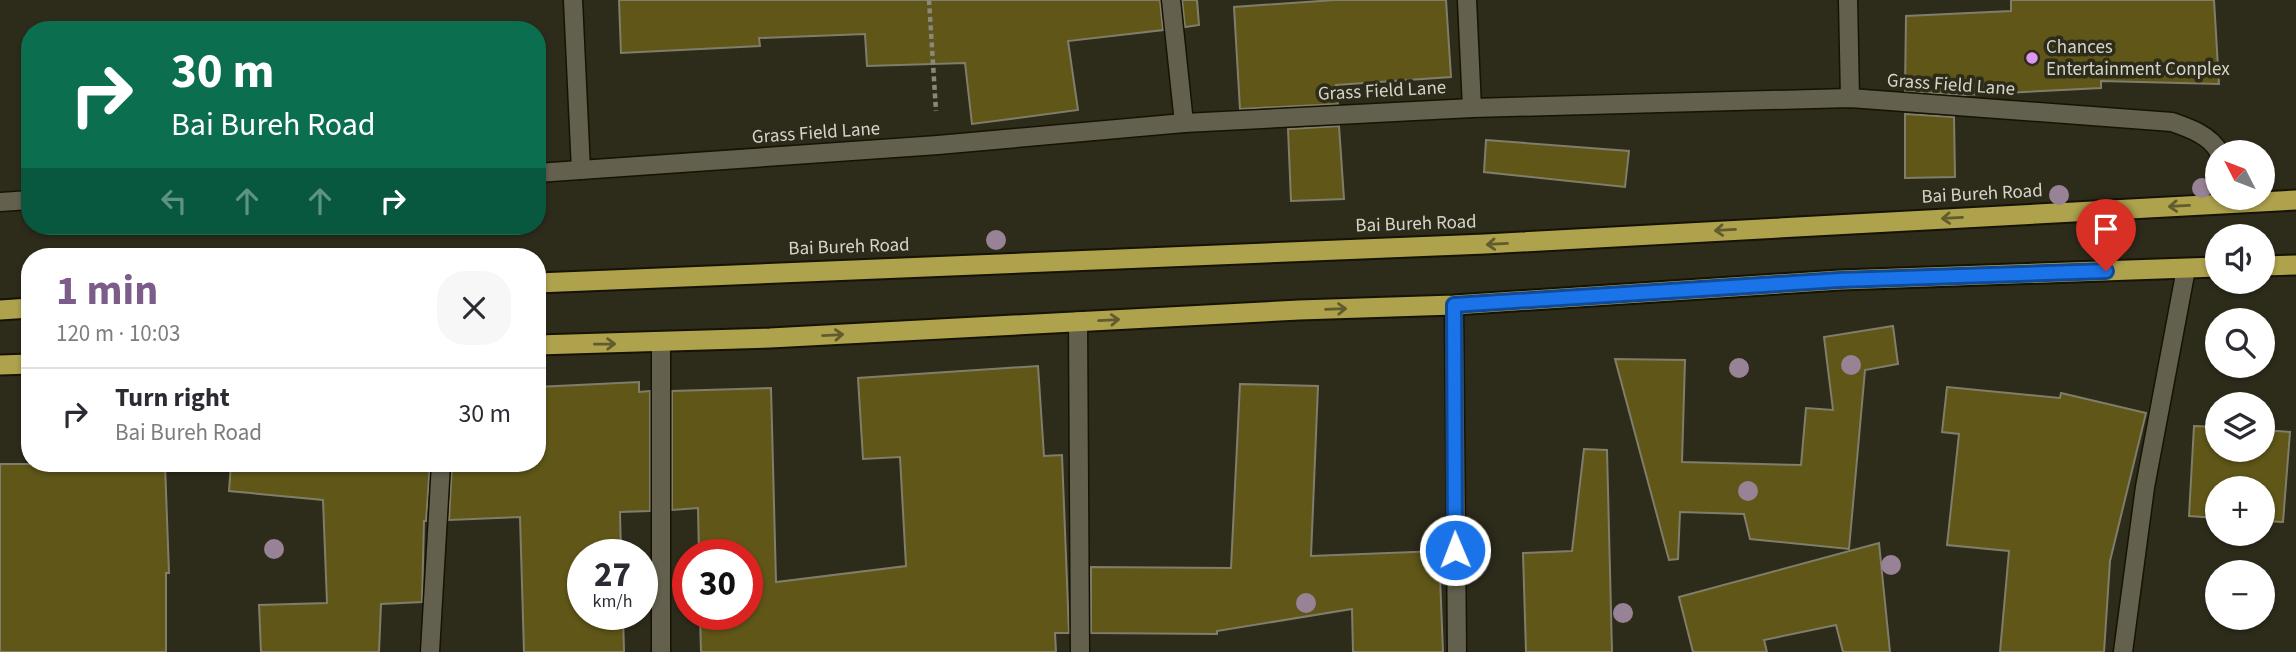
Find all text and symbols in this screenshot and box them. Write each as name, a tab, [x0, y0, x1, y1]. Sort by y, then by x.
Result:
place label: Chances Entertainment Conplex	[2046, 34, 2230, 83]
text: 30 m	[171, 37, 275, 107]
icon: right	[56, 49, 147, 140]
marker: Chances Entertainment Conplex	[2024, 50, 2040, 66]
street label: Grass Field Lane	[1886, 67, 2016, 103]
street label: Grass Field Lane	[1317, 74, 1447, 108]
text: Bai Bureh Road	[171, 102, 376, 148]
street label: Grass Field Lane	[751, 115, 881, 151]
north arrow	[2205, 140, 2275, 210]
map controls	[2205, 140, 2275, 630]
street label: Bai Bureh Road	[1921, 177, 2043, 211]
icon: left	[155, 182, 193, 220]
icon: ahead	[228, 182, 266, 220]
icon: ahead	[301, 182, 339, 220]
icon: right	[374, 182, 412, 220]
pin	[2076, 199, 2136, 271]
one-way arrow	[2168, 200, 2191, 213]
street label: Bai Bureh Road	[1355, 208, 1477, 240]
icon: arrive	[2087, 210, 2125, 248]
one-way arrow	[1941, 212, 1964, 225]
one-way arrow	[1713, 224, 1736, 237]
button: sound	[2205, 224, 2275, 294]
street label: Bai Bureh Road	[788, 231, 910, 263]
one-way arrow	[1486, 237, 1509, 250]
text: 1 min	[56, 261, 158, 321]
button: close	[437, 271, 511, 345]
one-way arrow	[1324, 302, 1347, 315]
button: search	[2205, 308, 2275, 378]
one-way arrow	[1097, 313, 1120, 326]
text: 120 m · 10:03	[56, 317, 180, 350]
one-way arrow	[821, 328, 844, 341]
one-way arrow	[594, 337, 617, 350]
text: Turn right	[115, 379, 230, 416]
button: layers	[2205, 392, 2275, 462]
icon: right	[56, 395, 94, 433]
text: 30 m	[458, 395, 511, 432]
text: Bai Bureh Road	[115, 416, 262, 449]
button: +	[2205, 476, 2275, 546]
position arrow	[1418, 513, 1492, 587]
speed limit sign: 30	[672, 539, 763, 630]
text: 27	[594, 550, 631, 600]
button: −	[2205, 560, 2275, 630]
text: km/h	[593, 589, 632, 614]

